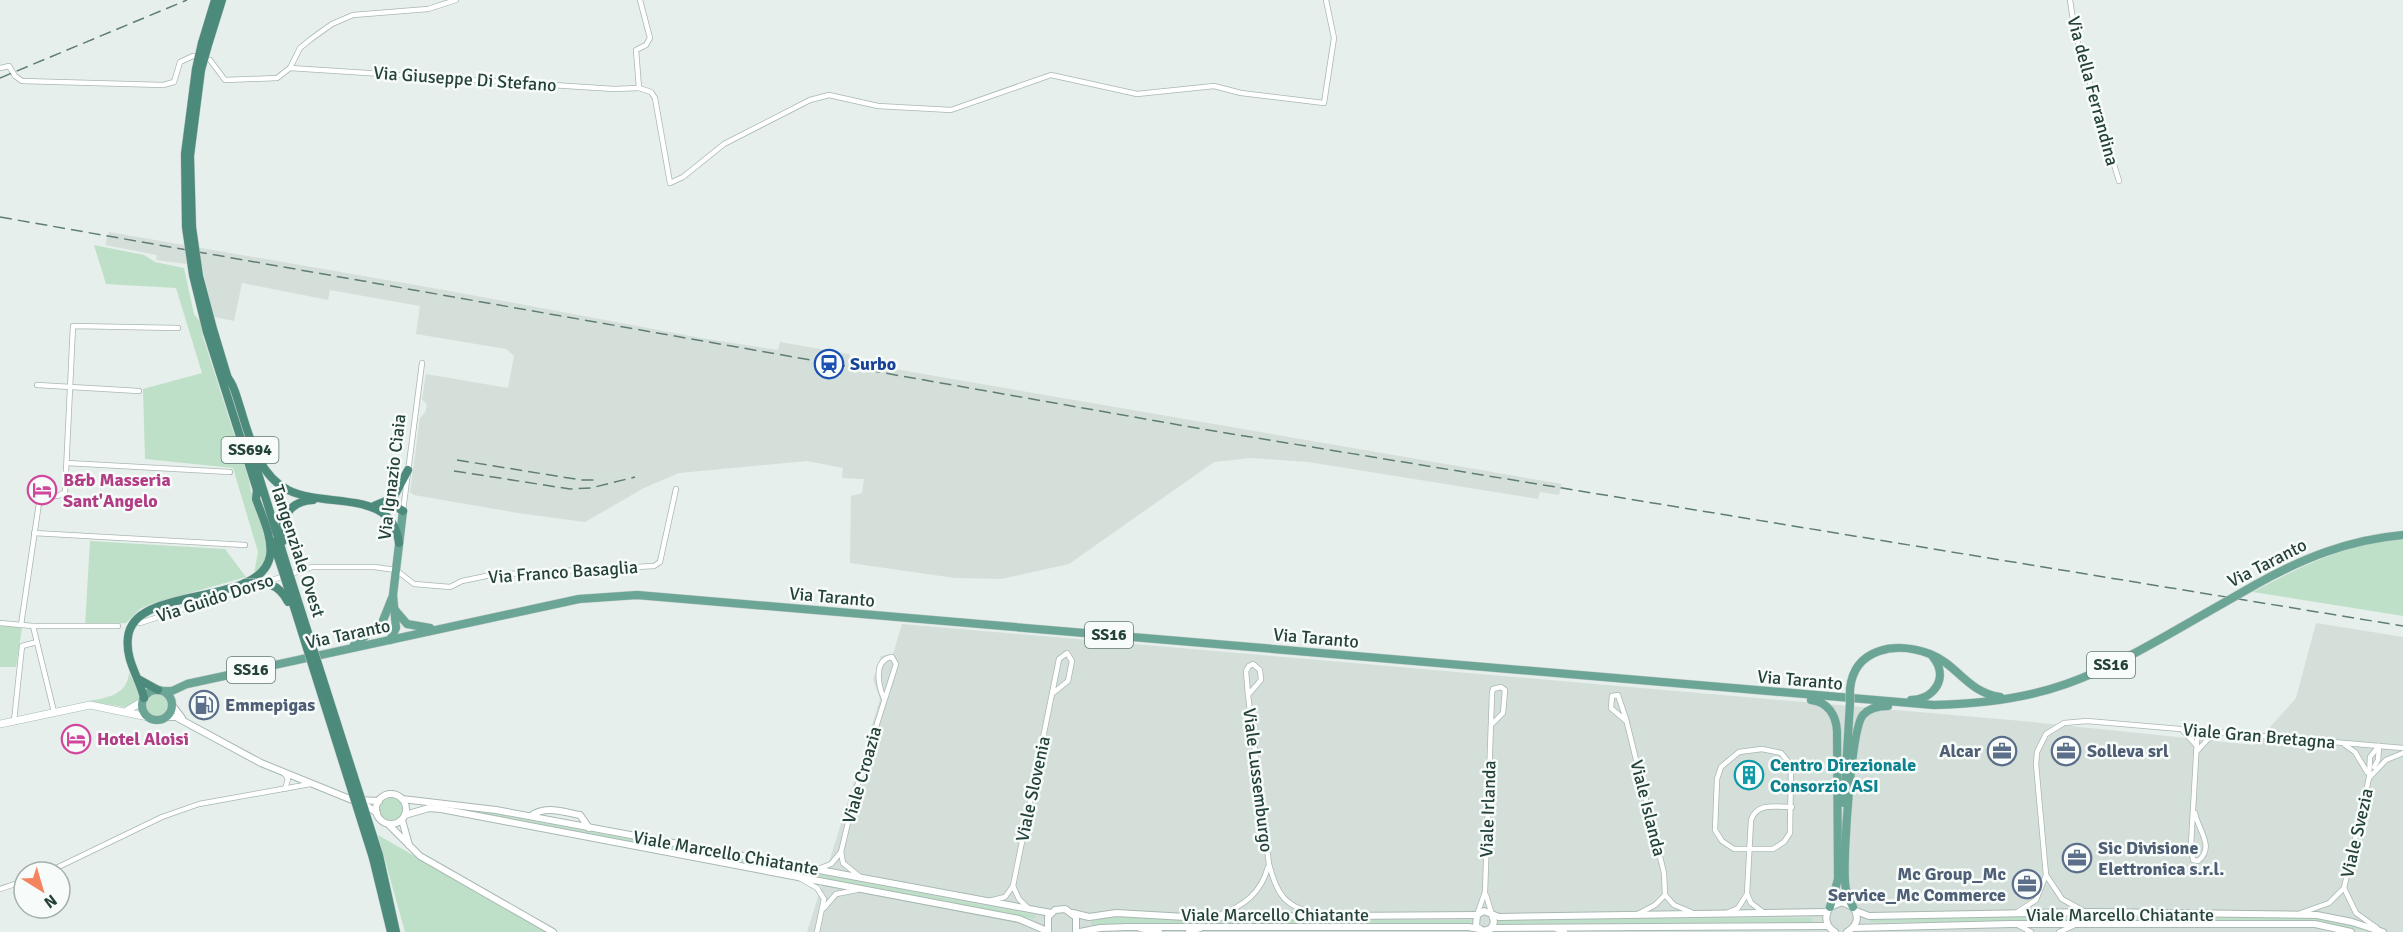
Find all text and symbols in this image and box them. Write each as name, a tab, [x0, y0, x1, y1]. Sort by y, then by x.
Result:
street label: Via della Ferrandina	[2062, 14, 2124, 168]
street label: Via Giuseppe Di Stefano	[373, 62, 557, 96]
station icon: Surbo	[813, 348, 845, 380]
place label: Surbo	[850, 353, 896, 375]
street label: Via Ignazio Ciaia	[373, 413, 411, 541]
road number: SS694	[222, 437, 278, 463]
place label: B&b Masseria Sant'Angelo	[63, 469, 171, 512]
hotel icon: B&b Masseria Sant'Angelo	[26, 474, 58, 506]
street label: Tangenziale Ovest	[266, 482, 330, 620]
street label: Via Taranto	[2224, 534, 2310, 592]
street label: Via Franco Basaglia	[487, 556, 639, 588]
street label: Via Guido Dorso	[153, 569, 277, 627]
street label: Via Taranto	[788, 582, 876, 612]
street label: Via Taranto	[304, 614, 392, 654]
road number: SS16	[1085, 622, 1133, 648]
street label: Via Taranto	[1272, 623, 1360, 653]
road number: SS16	[2087, 652, 2135, 678]
road number: SS16	[227, 657, 275, 683]
street label: Via Taranto	[1756, 665, 1844, 695]
fuel station icon: Emmepigas	[188, 689, 220, 721]
place label: Emmepigas	[225, 694, 315, 716]
street label: Viale Lussemburgo	[1238, 707, 1278, 853]
street label: Viale Gran Bretagna	[2182, 718, 2336, 754]
hotel icon: Hotel Aloisi	[60, 723, 92, 755]
street label: Viale Croazia	[838, 724, 886, 826]
place label: Hotel Aloisi	[97, 728, 189, 750]
street label: Viale Slovenia	[1011, 734, 1055, 844]
office icon: Alcar	[1986, 735, 2018, 767]
office icon: Solleva srl	[2050, 735, 2082, 767]
place label: Alcar	[1939, 740, 1982, 762]
place label: Solleva srl	[2087, 740, 2169, 762]
place label: Centro Direzionale Consorzio ASI	[1770, 754, 1916, 797]
street label: Viale Islanda	[1625, 758, 1671, 858]
building icon: Centro Direzionale Consorzio ASI	[1733, 759, 1765, 791]
street label: Viale Irlanda	[1475, 760, 1501, 858]
street label: Viale Svezia	[2336, 786, 2378, 880]
street label: Viale Marcello Chiatante	[631, 826, 821, 880]
place label: Sic Divisione Elettronica s.r.l.	[2098, 837, 2224, 880]
office icon: Sic Divisione Elettronica s.r.l.	[2061, 842, 2093, 874]
north arrow	[12, 860, 72, 920]
place label: Mc Group_Mc Service_Mc Commerce	[1828, 863, 2006, 906]
office icon: Mc Group_Mc Service_Mc Commerce	[2011, 868, 2043, 900]
text: N	[40, 890, 61, 913]
street label: Viale Marcello Chiatante	[1181, 904, 1369, 926]
street label: Viale Marcello Chiatante	[2026, 904, 2214, 926]

